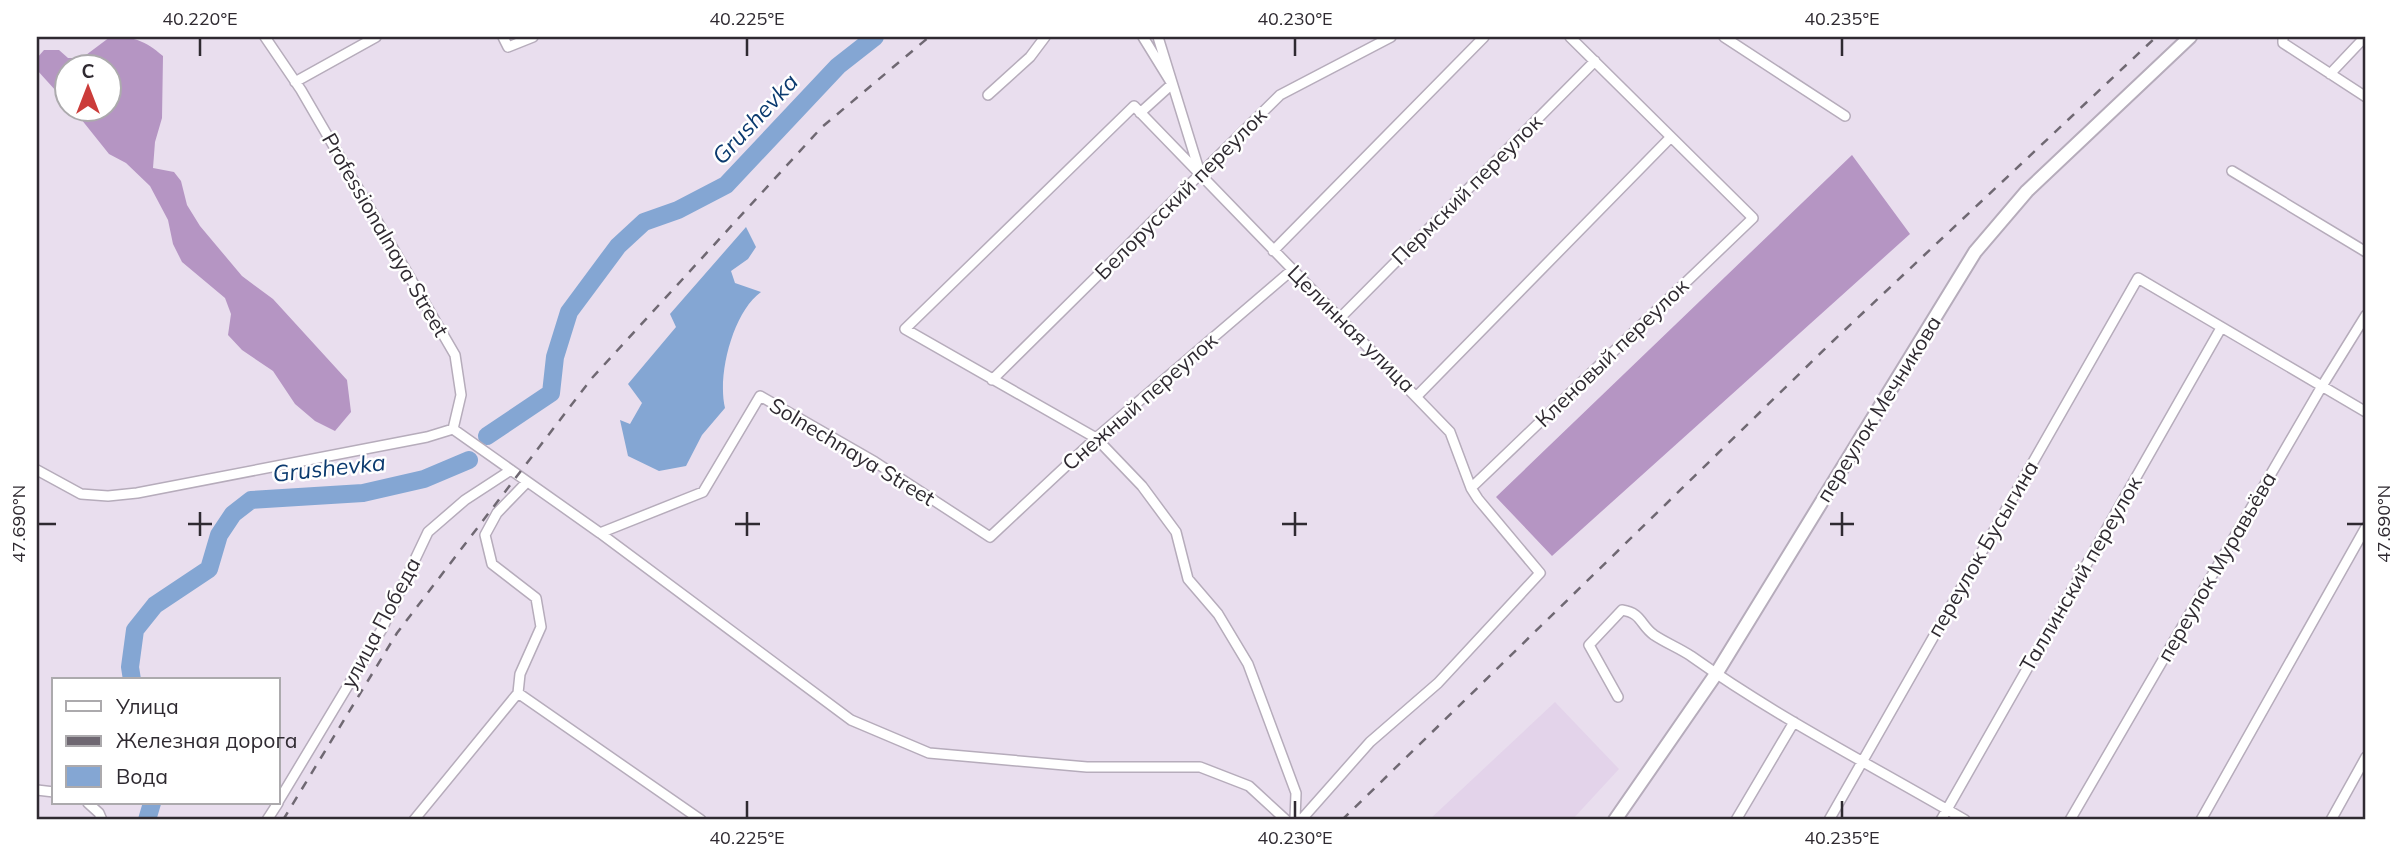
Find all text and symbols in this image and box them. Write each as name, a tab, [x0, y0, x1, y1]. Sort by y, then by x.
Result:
text: 40.220°E	[162, 7, 238, 30]
text: 40.225°E	[709, 7, 785, 30]
text: 40.230°E	[1257, 7, 1333, 30]
text: 40.235°E	[1804, 7, 1880, 30]
north arrow	[52, 52, 122, 122]
text: С	[81, 59, 95, 83]
water label: Grushevka	[705, 67, 804, 170]
street label: Белорусский переулок	[1089, 101, 1272, 285]
street label: Пермский переулок	[1386, 108, 1547, 270]
street label: Professionalnaya Street	[317, 128, 455, 341]
street label: Целинная улица	[1283, 259, 1421, 397]
street label: Кленовый переулок	[1529, 272, 1694, 432]
street label: переулок Мечникова	[1810, 310, 1946, 507]
street label: Снежный переулок	[1057, 326, 1223, 476]
street label: Solnechnaya Street	[765, 391, 940, 511]
water label: Grushevka	[271, 447, 387, 488]
street label: переулок Бусыгина	[1921, 456, 2043, 641]
street label: переулок Муравьёва	[2151, 467, 2281, 666]
street label: Таллинский переулок	[2014, 471, 2147, 676]
text: 47.690°N	[7, 485, 30, 563]
text: 47.690°N	[2372, 485, 2395, 563]
street label: улица Победа	[335, 553, 425, 692]
legend	[52, 678, 280, 804]
text: Улица	[115, 693, 179, 719]
text: Железная дорога	[116, 727, 298, 753]
text: Вода	[116, 763, 168, 789]
text: 40.225°E	[709, 826, 785, 849]
text: 40.230°E	[1257, 826, 1333, 849]
text: 40.235°E	[1804, 826, 1880, 849]

